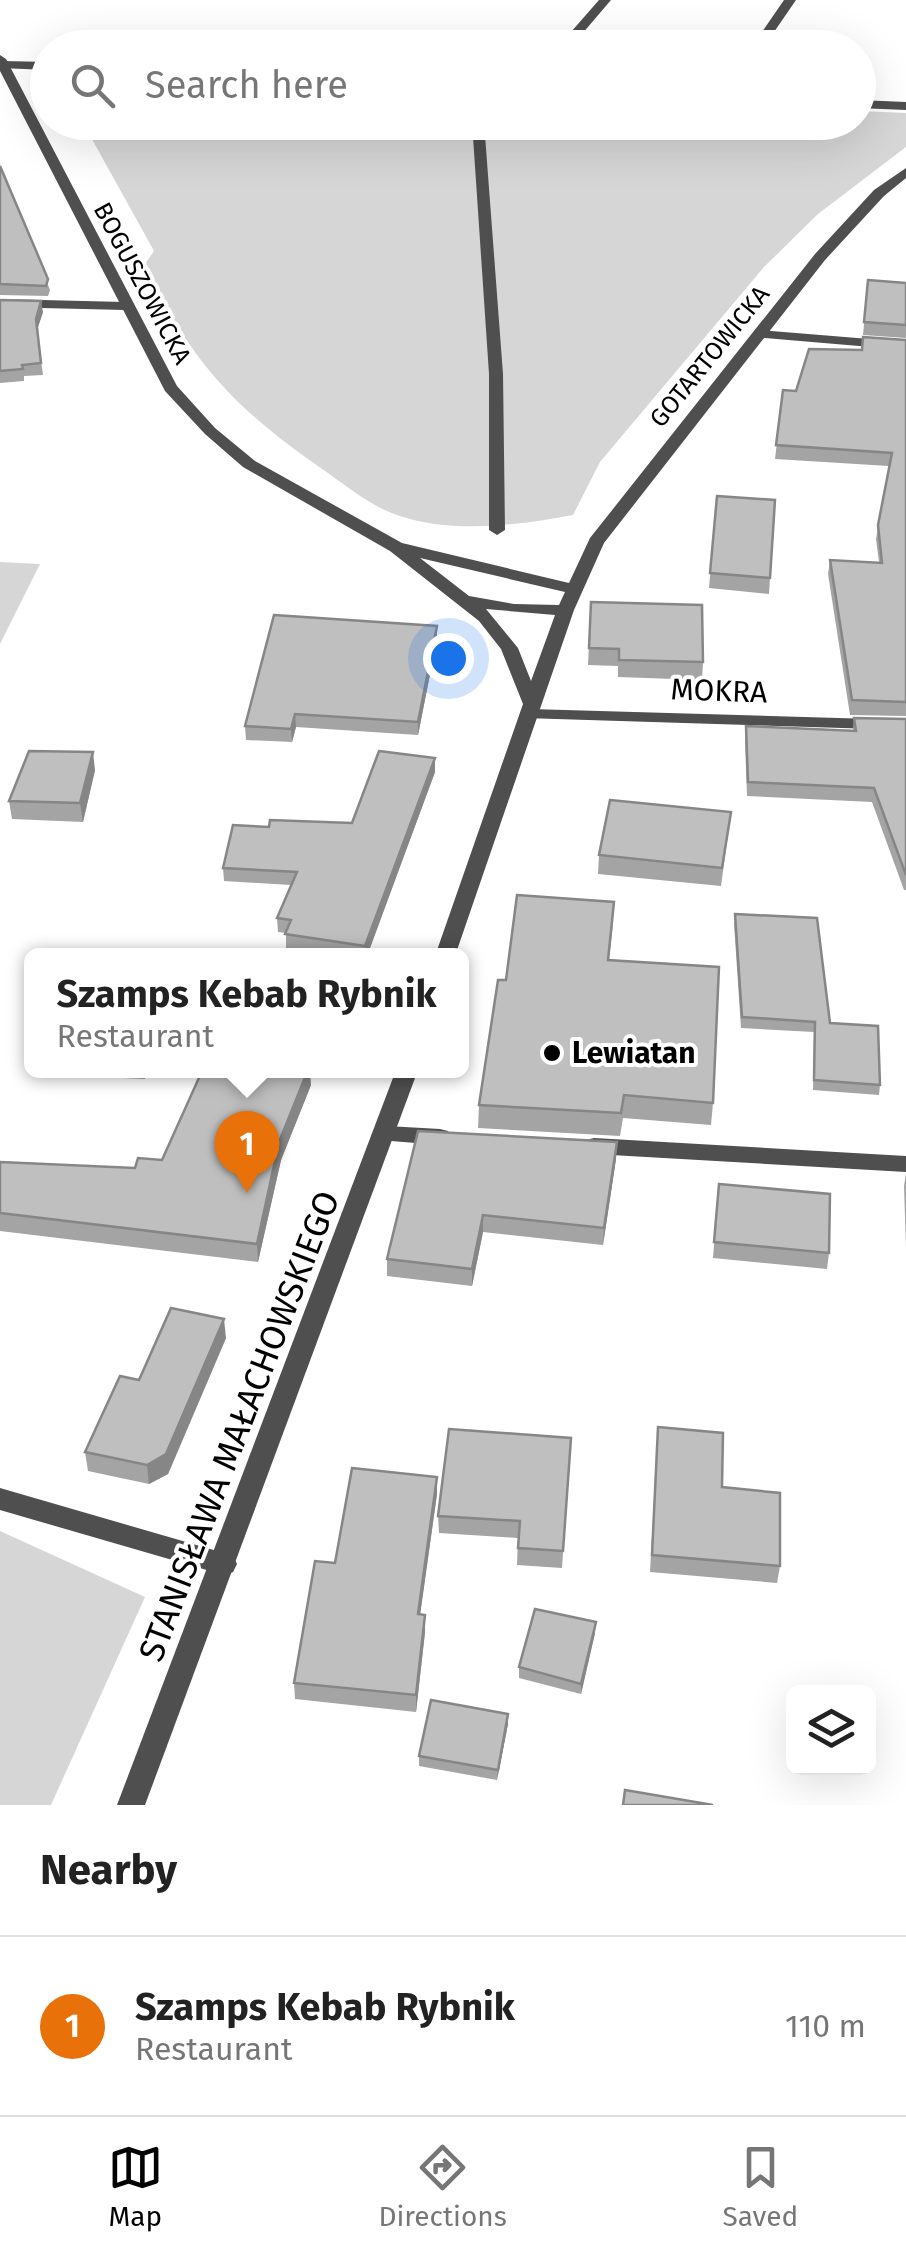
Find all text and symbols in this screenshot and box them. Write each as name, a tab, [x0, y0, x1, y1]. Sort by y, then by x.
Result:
search box	[30, 30, 876, 140]
icon: search	[65, 58, 120, 113]
text: Search here	[145, 62, 348, 108]
street label: BOGUSZOWICKA	[87, 198, 198, 370]
street label: GOTARTOWICKA	[644, 279, 776, 433]
your location	[423, 633, 474, 684]
street label: MOKRA	[670, 671, 769, 711]
popup	[24, 948, 469, 1078]
text: Szamps Kebab Rybnik	[57, 971, 436, 1017]
text: Restaurant	[57, 1017, 214, 1055]
place label: Lewiatan	[572, 1035, 696, 1071]
marker: Lewiatan	[541, 1042, 563, 1064]
pin: 1	[214, 1110, 280, 1193]
street label: STANISŁAWA MAŁACHOWSKIEGO	[130, 1185, 348, 1667]
map controls	[786, 1685, 876, 1775]
button: layers	[786, 1685, 876, 1775]
text: Nearby	[40, 1845, 177, 1895]
text: Szamps Kebab Rybnik	[135, 1984, 515, 2030]
text: 1	[65, 2007, 80, 2045]
text: 110 m	[785, 2007, 866, 2045]
text: Restaurant	[135, 2030, 293, 2068]
tab: Map	[108, 2140, 163, 2233]
tab: Directions	[378, 2140, 507, 2233]
tab: Saved	[722, 2140, 798, 2233]

